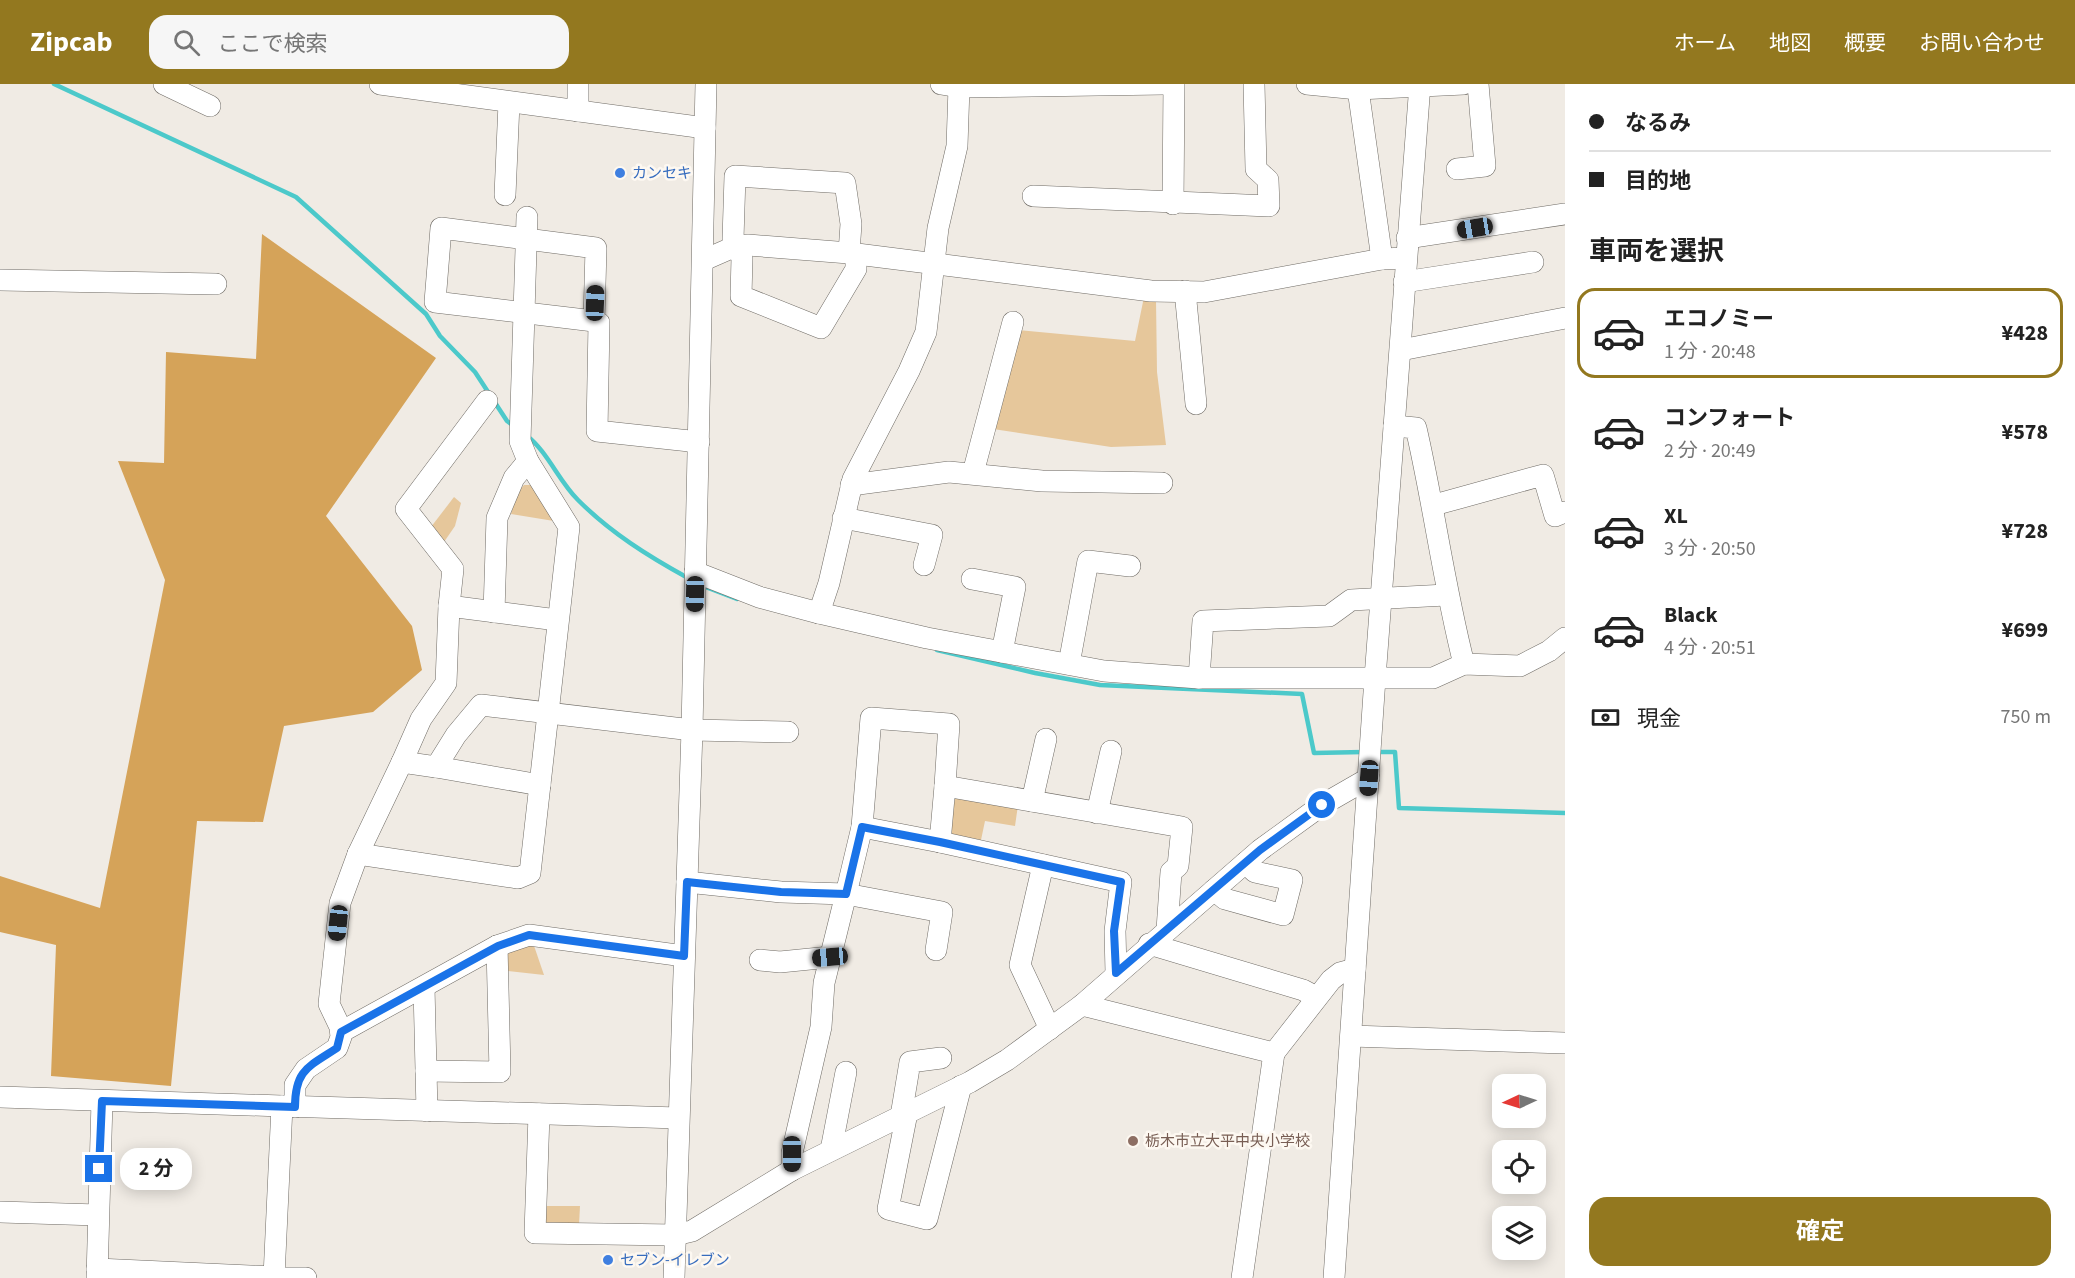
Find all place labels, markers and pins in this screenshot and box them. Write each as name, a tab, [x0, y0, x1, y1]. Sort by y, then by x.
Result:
place label: カンセキ	[632, 163, 692, 184]
marker: カンセキ	[613, 166, 627, 180]
place label: 栃木市立大平中央小学校	[1145, 1131, 1310, 1152]
marker: 栃木市立大平中央小学校	[1126, 1134, 1140, 1148]
place label: セブン-イレブン	[620, 1250, 730, 1271]
marker: セブン-イレブン	[601, 1253, 615, 1267]

